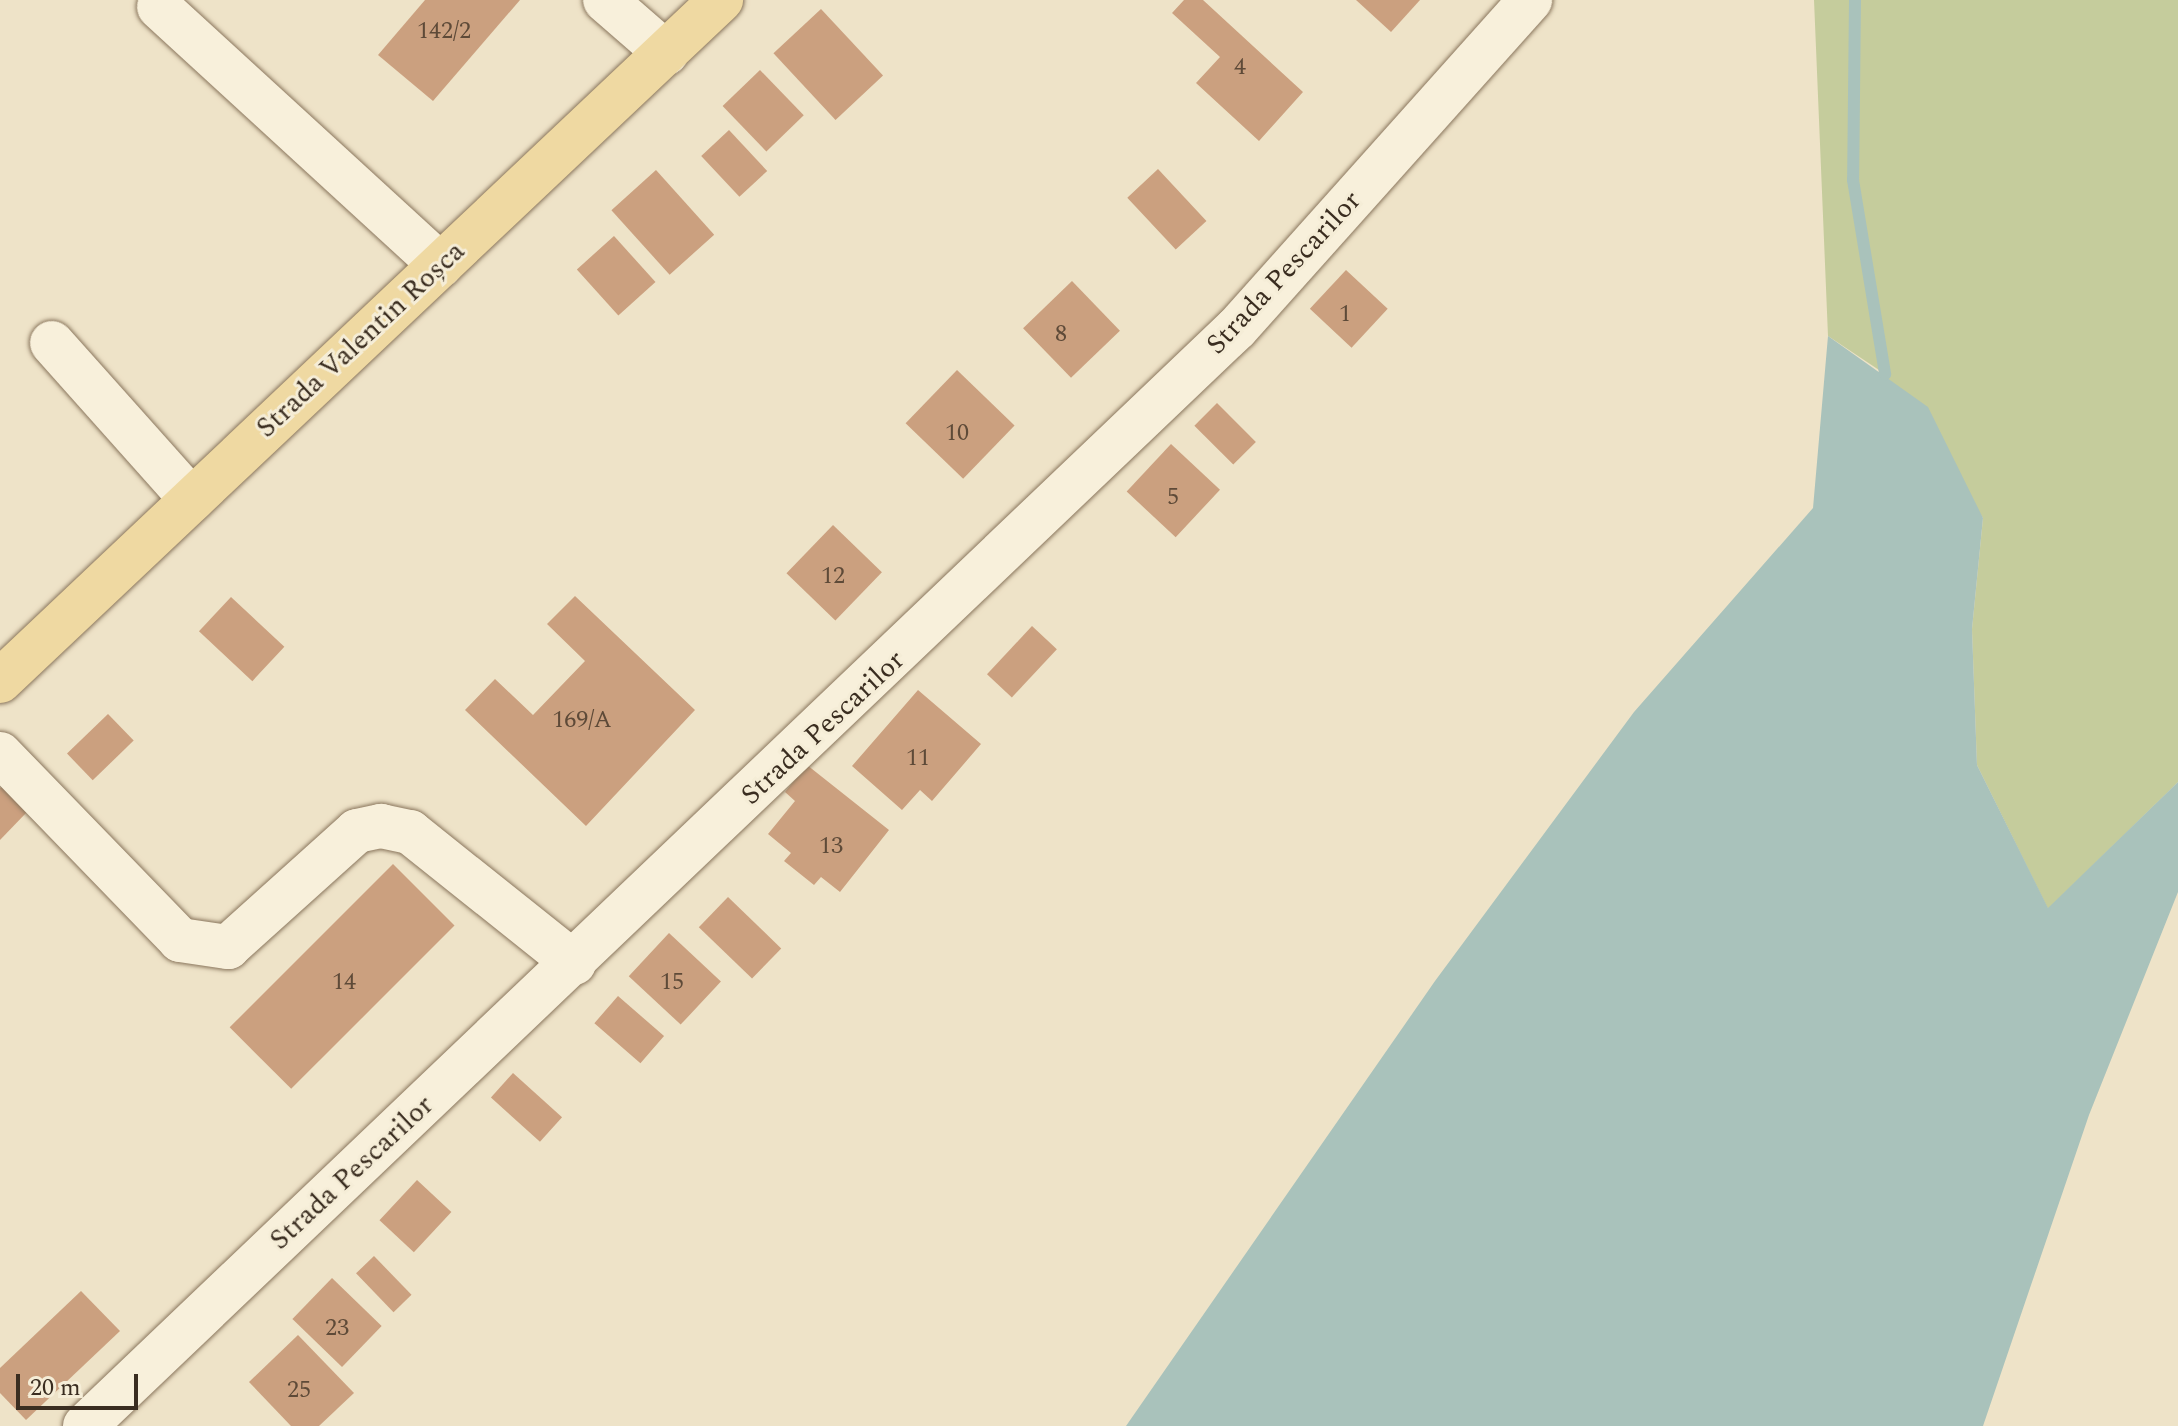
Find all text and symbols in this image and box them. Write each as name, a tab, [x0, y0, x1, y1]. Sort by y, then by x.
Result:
house number: 142/2	[417, 18, 471, 46]
house number: 4	[1234, 54, 1246, 82]
street label: Strada Pescarilor	[1200, 184, 1368, 362]
street label: Strada Valentin Roșca	[250, 235, 472, 445]
house number: 1	[1339, 301, 1351, 329]
house number: 8	[1055, 321, 1067, 349]
house number: 10	[945, 420, 969, 448]
house number: 5	[1167, 484, 1179, 512]
house number: 12	[821, 563, 845, 591]
street label: Strada Pescarilor	[734, 644, 912, 812]
house number: 169/A	[552, 707, 612, 735]
house number: 11	[906, 745, 930, 773]
house number: 13	[819, 833, 843, 861]
house number: 14	[332, 969, 356, 997]
house number: 15	[660, 969, 684, 997]
street label: Strada Pescarilor	[263, 1089, 441, 1257]
house number: 23	[325, 1315, 349, 1343]
scale bar	[20, 1358, 142, 1408]
text: 20 m	[30, 1370, 81, 1406]
house number: 25	[287, 1377, 311, 1405]

